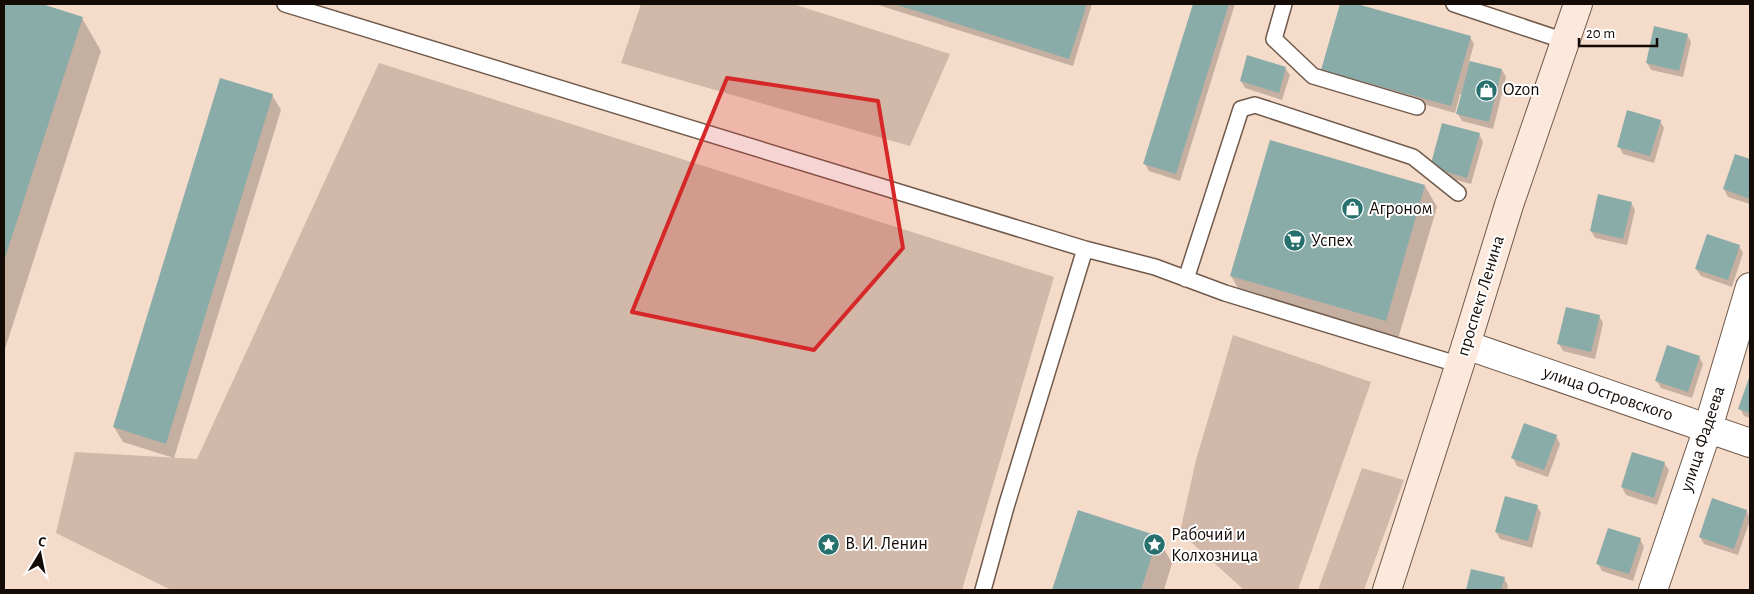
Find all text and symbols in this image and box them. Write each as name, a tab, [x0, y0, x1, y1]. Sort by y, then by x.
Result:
scale bar	[1579, 15, 1656, 47]
text: 20 m	[1586, 26, 1615, 41]
shop icon: Ozon	[1475, 78, 1499, 102]
place label: Ozon	[1503, 81, 1540, 99]
shop icon: Агроном	[1341, 197, 1365, 221]
place label: Агроном	[1369, 200, 1433, 218]
supermarket icon: Успех	[1283, 229, 1307, 253]
place label: Успех	[1311, 232, 1353, 250]
street label: проспект Ленина	[1454, 234, 1508, 358]
street label: улица Островского	[1540, 363, 1675, 425]
street label: улица Фадеева	[1677, 384, 1728, 495]
place label: Рабочий и Колхозница	[1171, 525, 1258, 565]
north arrow	[15, 529, 65, 579]
place icon: В. И. Ленин	[817, 532, 841, 556]
place icon: Рабочий и Колхозница	[1143, 533, 1167, 557]
text: С	[37, 535, 47, 550]
place label: В. И. Ленин	[845, 535, 928, 553]

